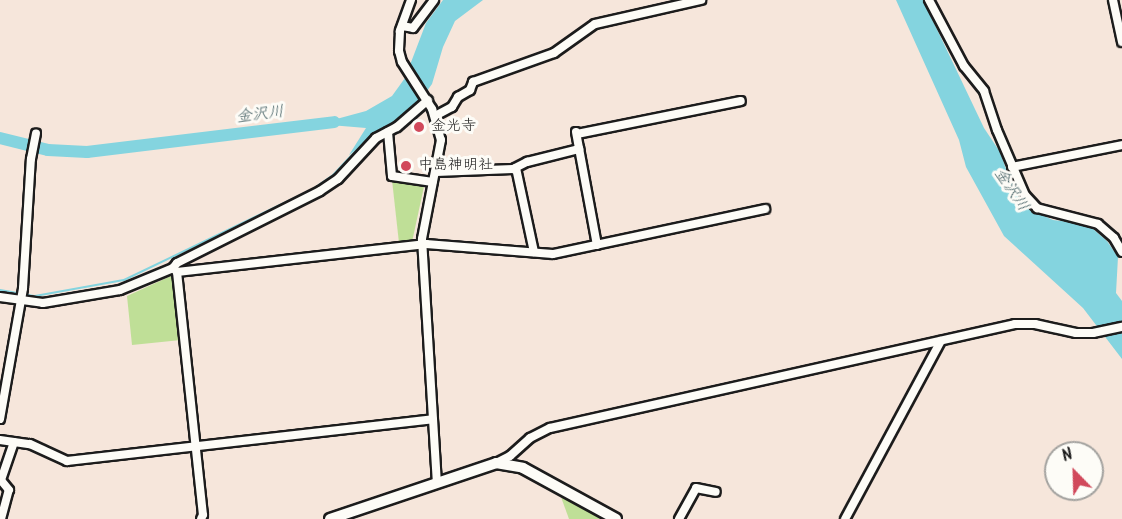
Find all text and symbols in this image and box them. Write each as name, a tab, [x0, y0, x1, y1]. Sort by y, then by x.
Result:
water label: 金沢川	[235, 103, 285, 127]
place label: 金光寺	[431, 118, 476, 136]
marker: 金光寺	[412, 120, 426, 134]
place label: 中島神明社	[418, 157, 493, 175]
marker: 中島神明社	[399, 159, 413, 173]
water label: 金沢川	[990, 165, 1032, 215]
north arrow	[1044, 441, 1104, 501]
text: N	[1058, 442, 1077, 469]

